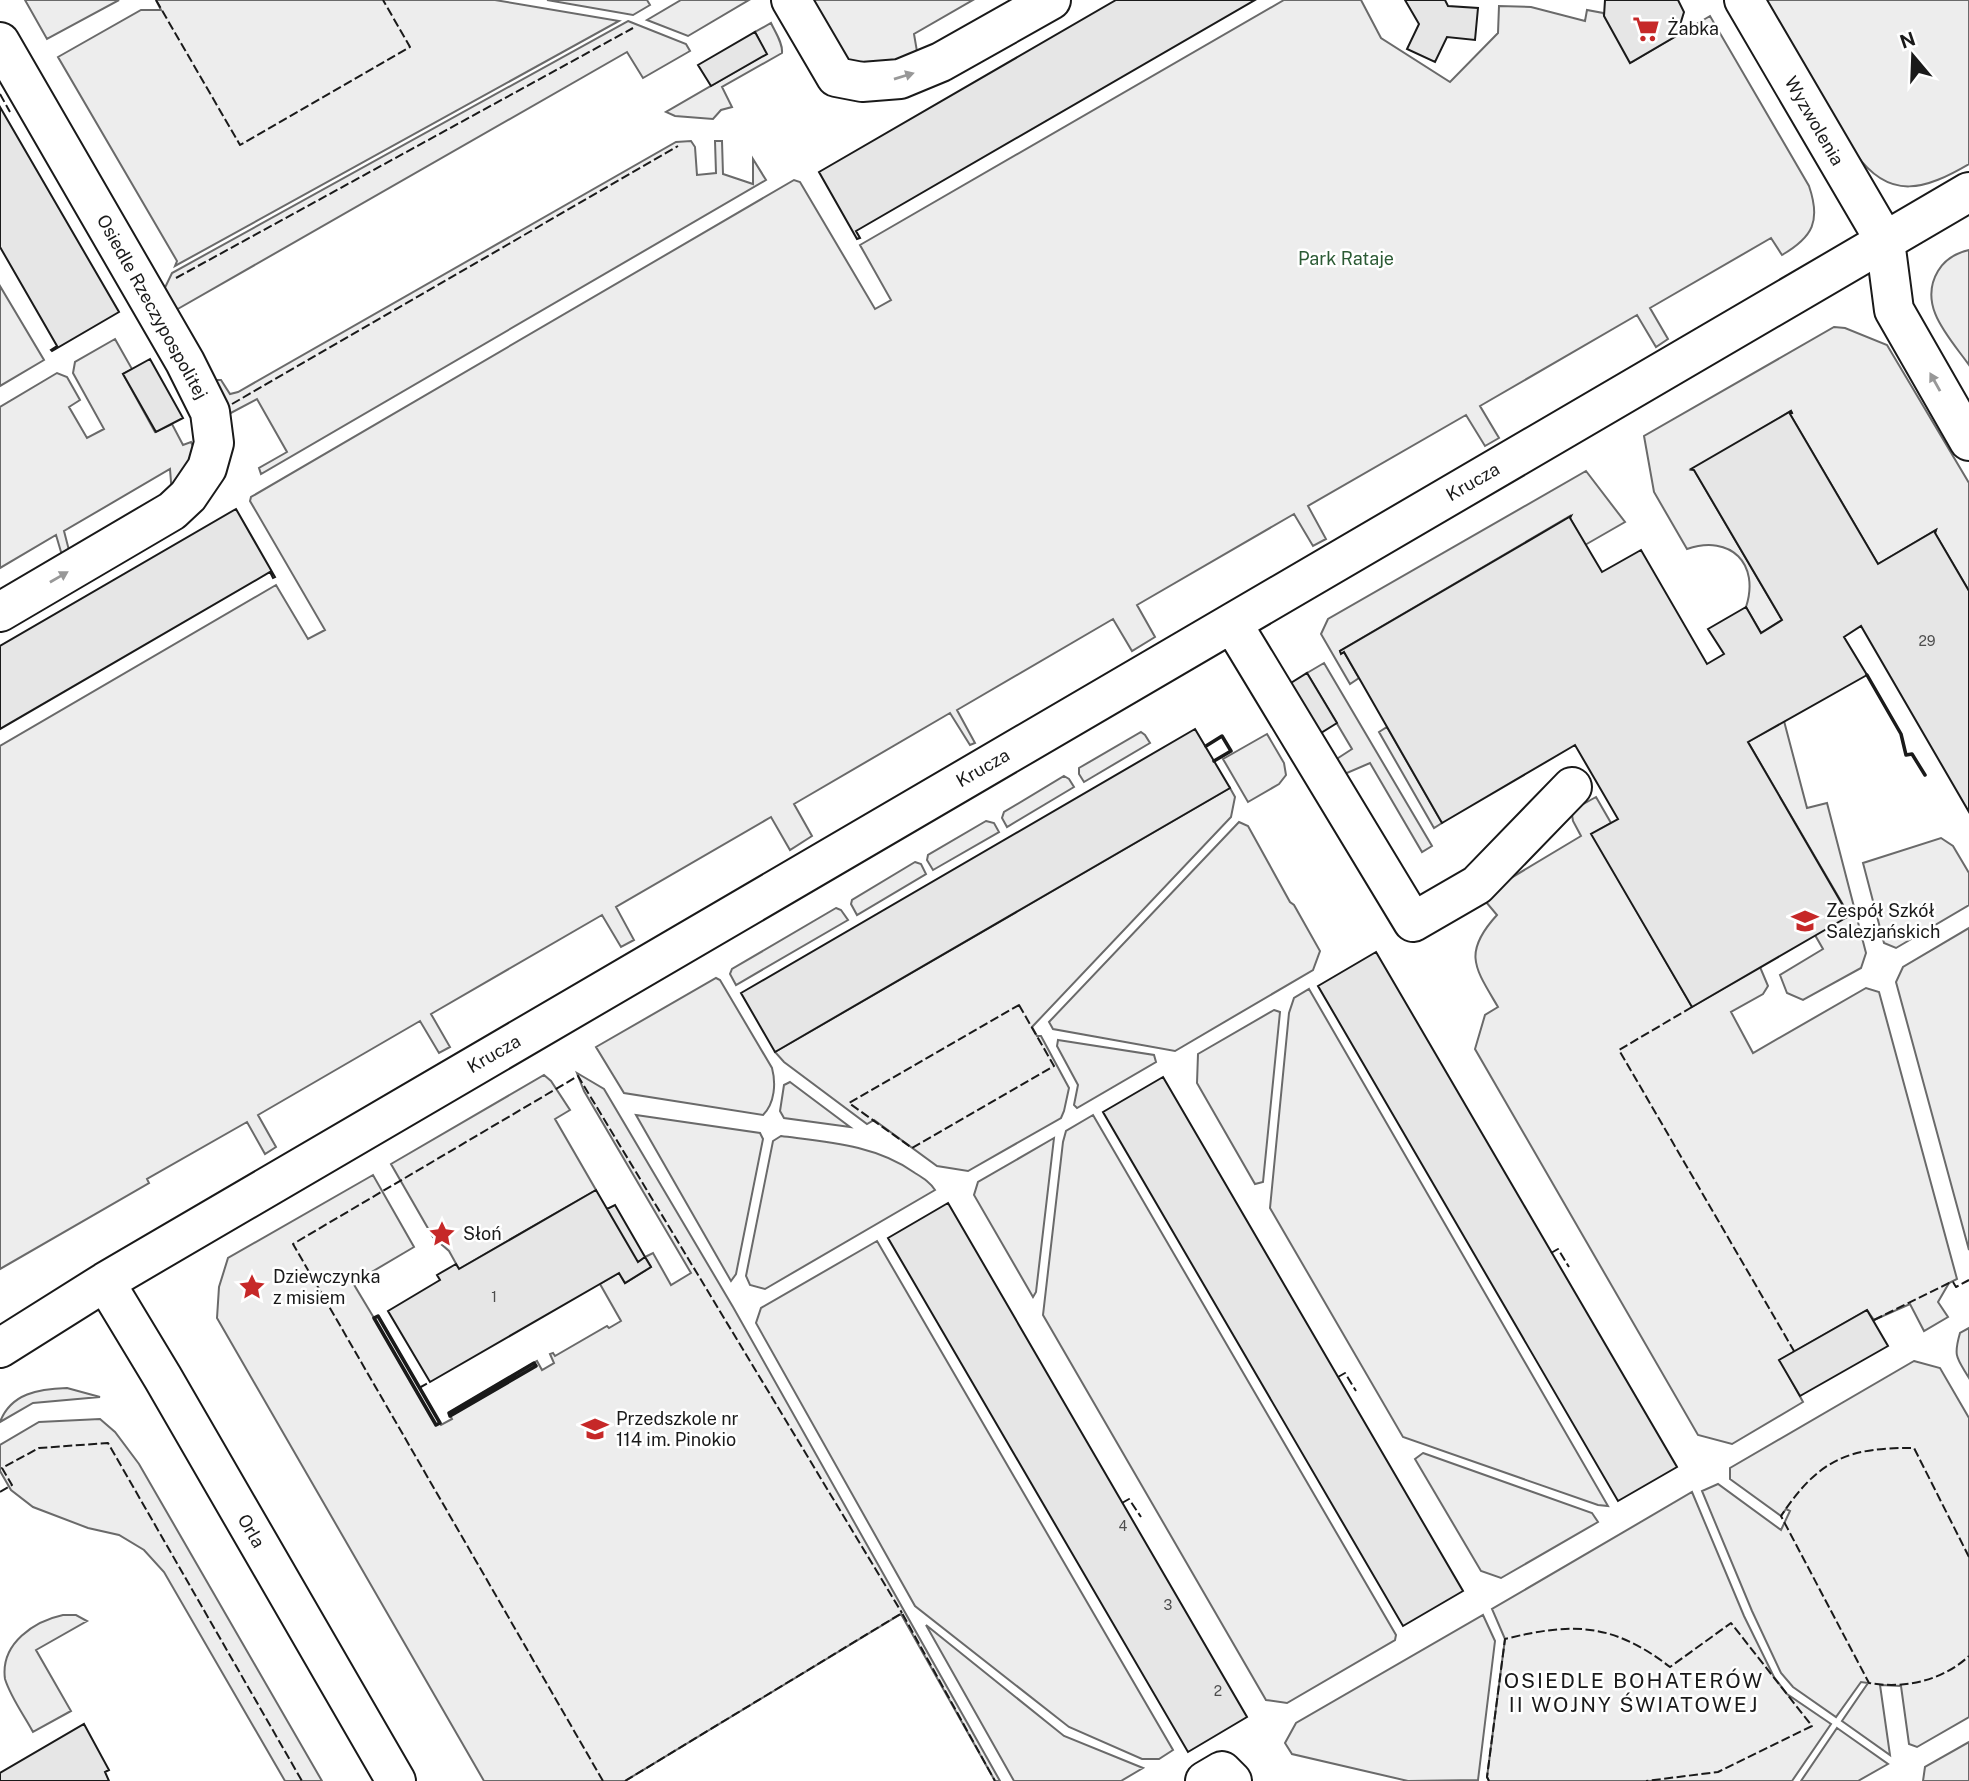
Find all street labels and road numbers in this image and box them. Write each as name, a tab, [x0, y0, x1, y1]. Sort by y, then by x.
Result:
street label: Wyzwolenia	[1781, 72, 1848, 169]
street label: Osiedle Rzeczypospolitej	[93, 211, 212, 403]
street label: Krucza	[1442, 458, 1503, 505]
street label: Krucza	[952, 744, 1013, 791]
street label: Krucza	[463, 1030, 524, 1077]
street label: Orla	[233, 1510, 269, 1551]

